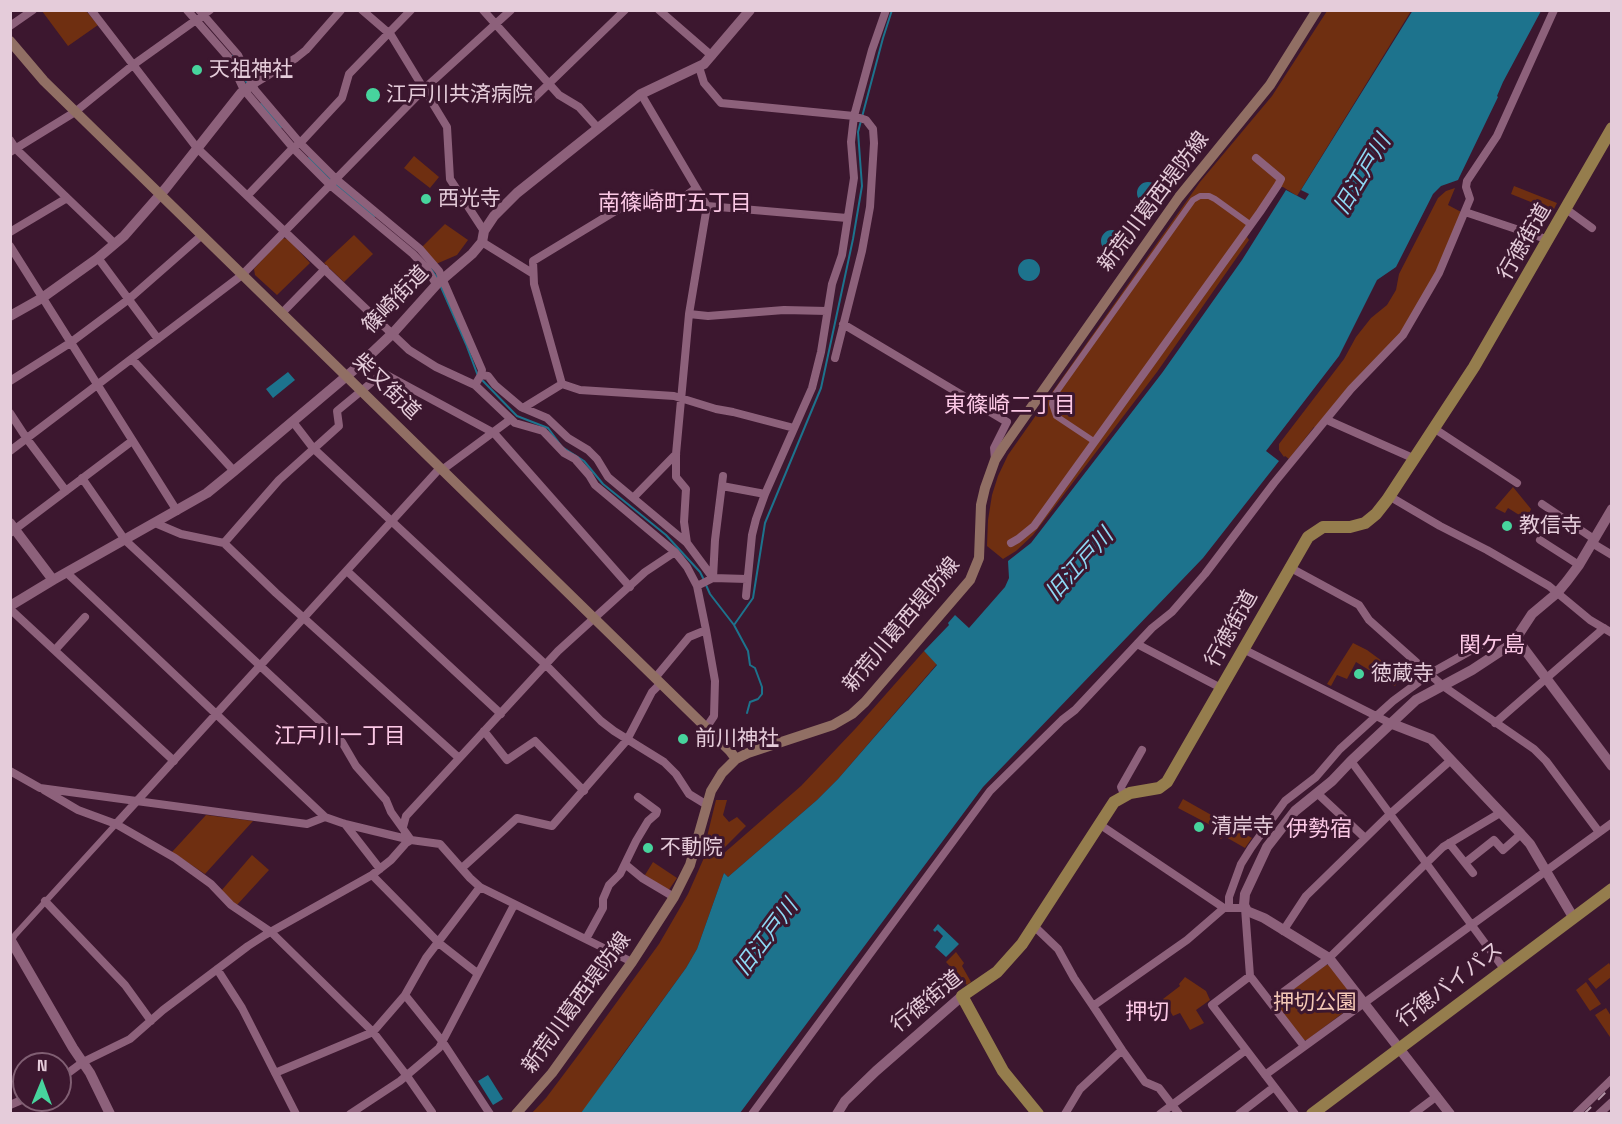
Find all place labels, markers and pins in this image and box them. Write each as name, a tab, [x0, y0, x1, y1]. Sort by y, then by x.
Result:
place label: 天祖神社	[209, 57, 293, 83]
marker: 天祖神社	[190, 63, 204, 77]
place label: 江戸川共済病院	[386, 82, 533, 108]
marker: 江戸川共済病院	[364, 86, 382, 104]
place label: 西光寺	[438, 186, 501, 212]
marker: 西光寺	[419, 192, 433, 206]
place label: 教信寺	[1519, 513, 1582, 539]
marker: 教信寺	[1500, 519, 1514, 533]
place label: 徳蔵寺	[1371, 661, 1434, 687]
marker: 徳蔵寺	[1352, 667, 1366, 681]
place label: 前川神社	[695, 726, 779, 752]
marker: 前川神社	[676, 732, 690, 746]
place label: 清岸寺	[1211, 814, 1274, 840]
marker: 清岸寺	[1192, 820, 1206, 834]
place label: 不動院	[660, 835, 723, 861]
marker: 不動院	[641, 841, 655, 855]

